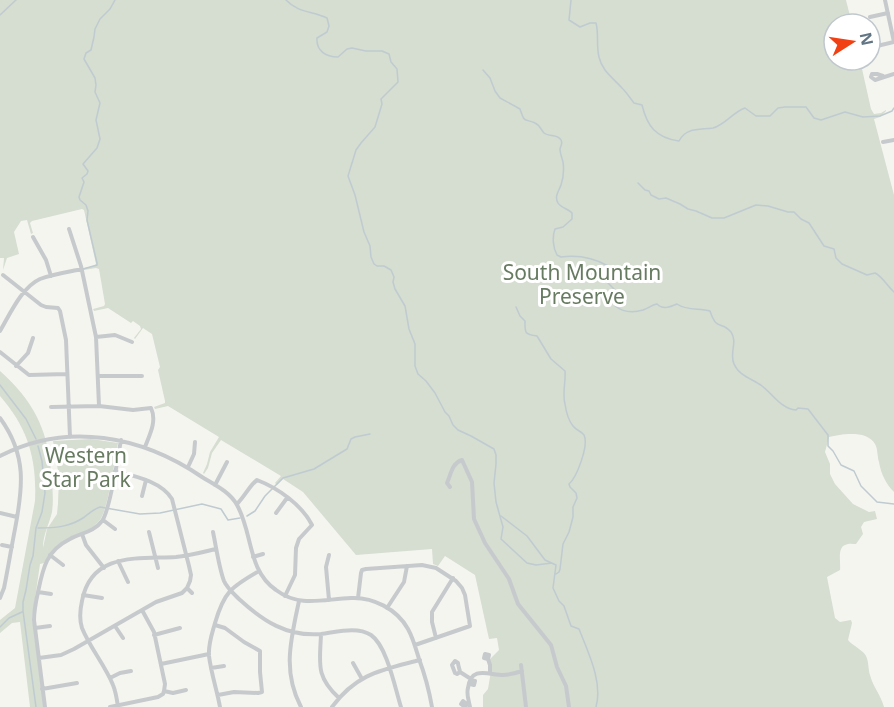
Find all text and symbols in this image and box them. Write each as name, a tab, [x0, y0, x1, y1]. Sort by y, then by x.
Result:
north arrow	[822, 12, 882, 72]
text: N	[855, 30, 879, 48]
park label: South Mountain Preserve	[503, 258, 661, 310]
park label: Western Star Park	[41, 441, 131, 493]

